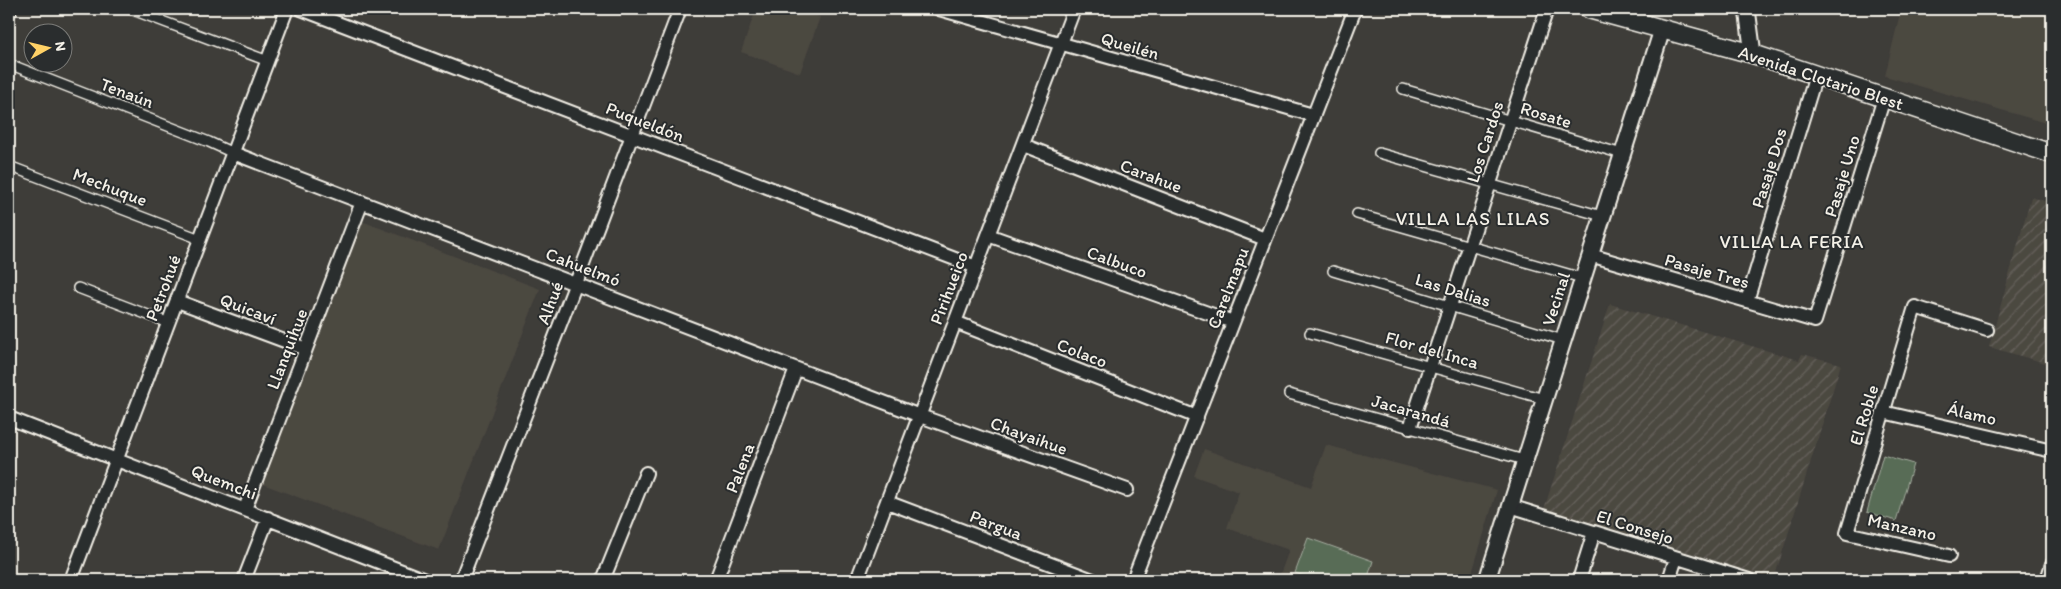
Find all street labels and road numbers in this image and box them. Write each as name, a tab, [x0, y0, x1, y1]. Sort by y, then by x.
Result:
street label: Queilén	[1098, 27, 1162, 65]
street label: Avenida Clotario Blest	[1736, 41, 1906, 115]
street label: Tenaún	[97, 73, 157, 113]
street label: Puqueldón	[603, 97, 687, 147]
street label: Rosate	[1518, 97, 1574, 133]
street label: Los Cardos	[1461, 98, 1509, 186]
street label: Pasaje Dos	[1746, 125, 1792, 211]
street label: Pasaje Uno	[1819, 132, 1865, 220]
street label: Carahue	[1117, 154, 1185, 198]
street label: Mechuque	[70, 163, 150, 211]
street label: Calbuco	[1084, 241, 1150, 283]
street label: Cahuelmó	[542, 243, 624, 291]
street label: Carelmapu	[1202, 244, 1254, 332]
street label: Pirihueico	[925, 248, 973, 328]
street label: Pasaje Tres	[1662, 248, 1752, 294]
street label: Petrohué	[140, 252, 186, 324]
street label: Las Dalias	[1413, 268, 1493, 312]
street label: Vecinal	[1537, 269, 1575, 329]
street label: Alhué	[532, 278, 568, 328]
street label: Quicaví	[217, 288, 280, 330]
street label: Llanquihue	[262, 305, 312, 393]
street label: Flor del Inca	[1383, 326, 1482, 374]
street label: Colaco	[1054, 333, 1110, 373]
street label: El Roble	[1844, 382, 1884, 448]
street label: Jacarandá	[1369, 389, 1453, 433]
street label: Álamo	[1945, 398, 1999, 430]
street label: Chayaihue	[987, 412, 1071, 460]
street label: Palena	[720, 439, 760, 496]
street label: Quemchi	[188, 459, 260, 505]
street label: Pargua	[967, 505, 1026, 545]
street label: El Consejo	[1594, 505, 1676, 549]
street label: Manzano	[1865, 508, 1939, 546]

